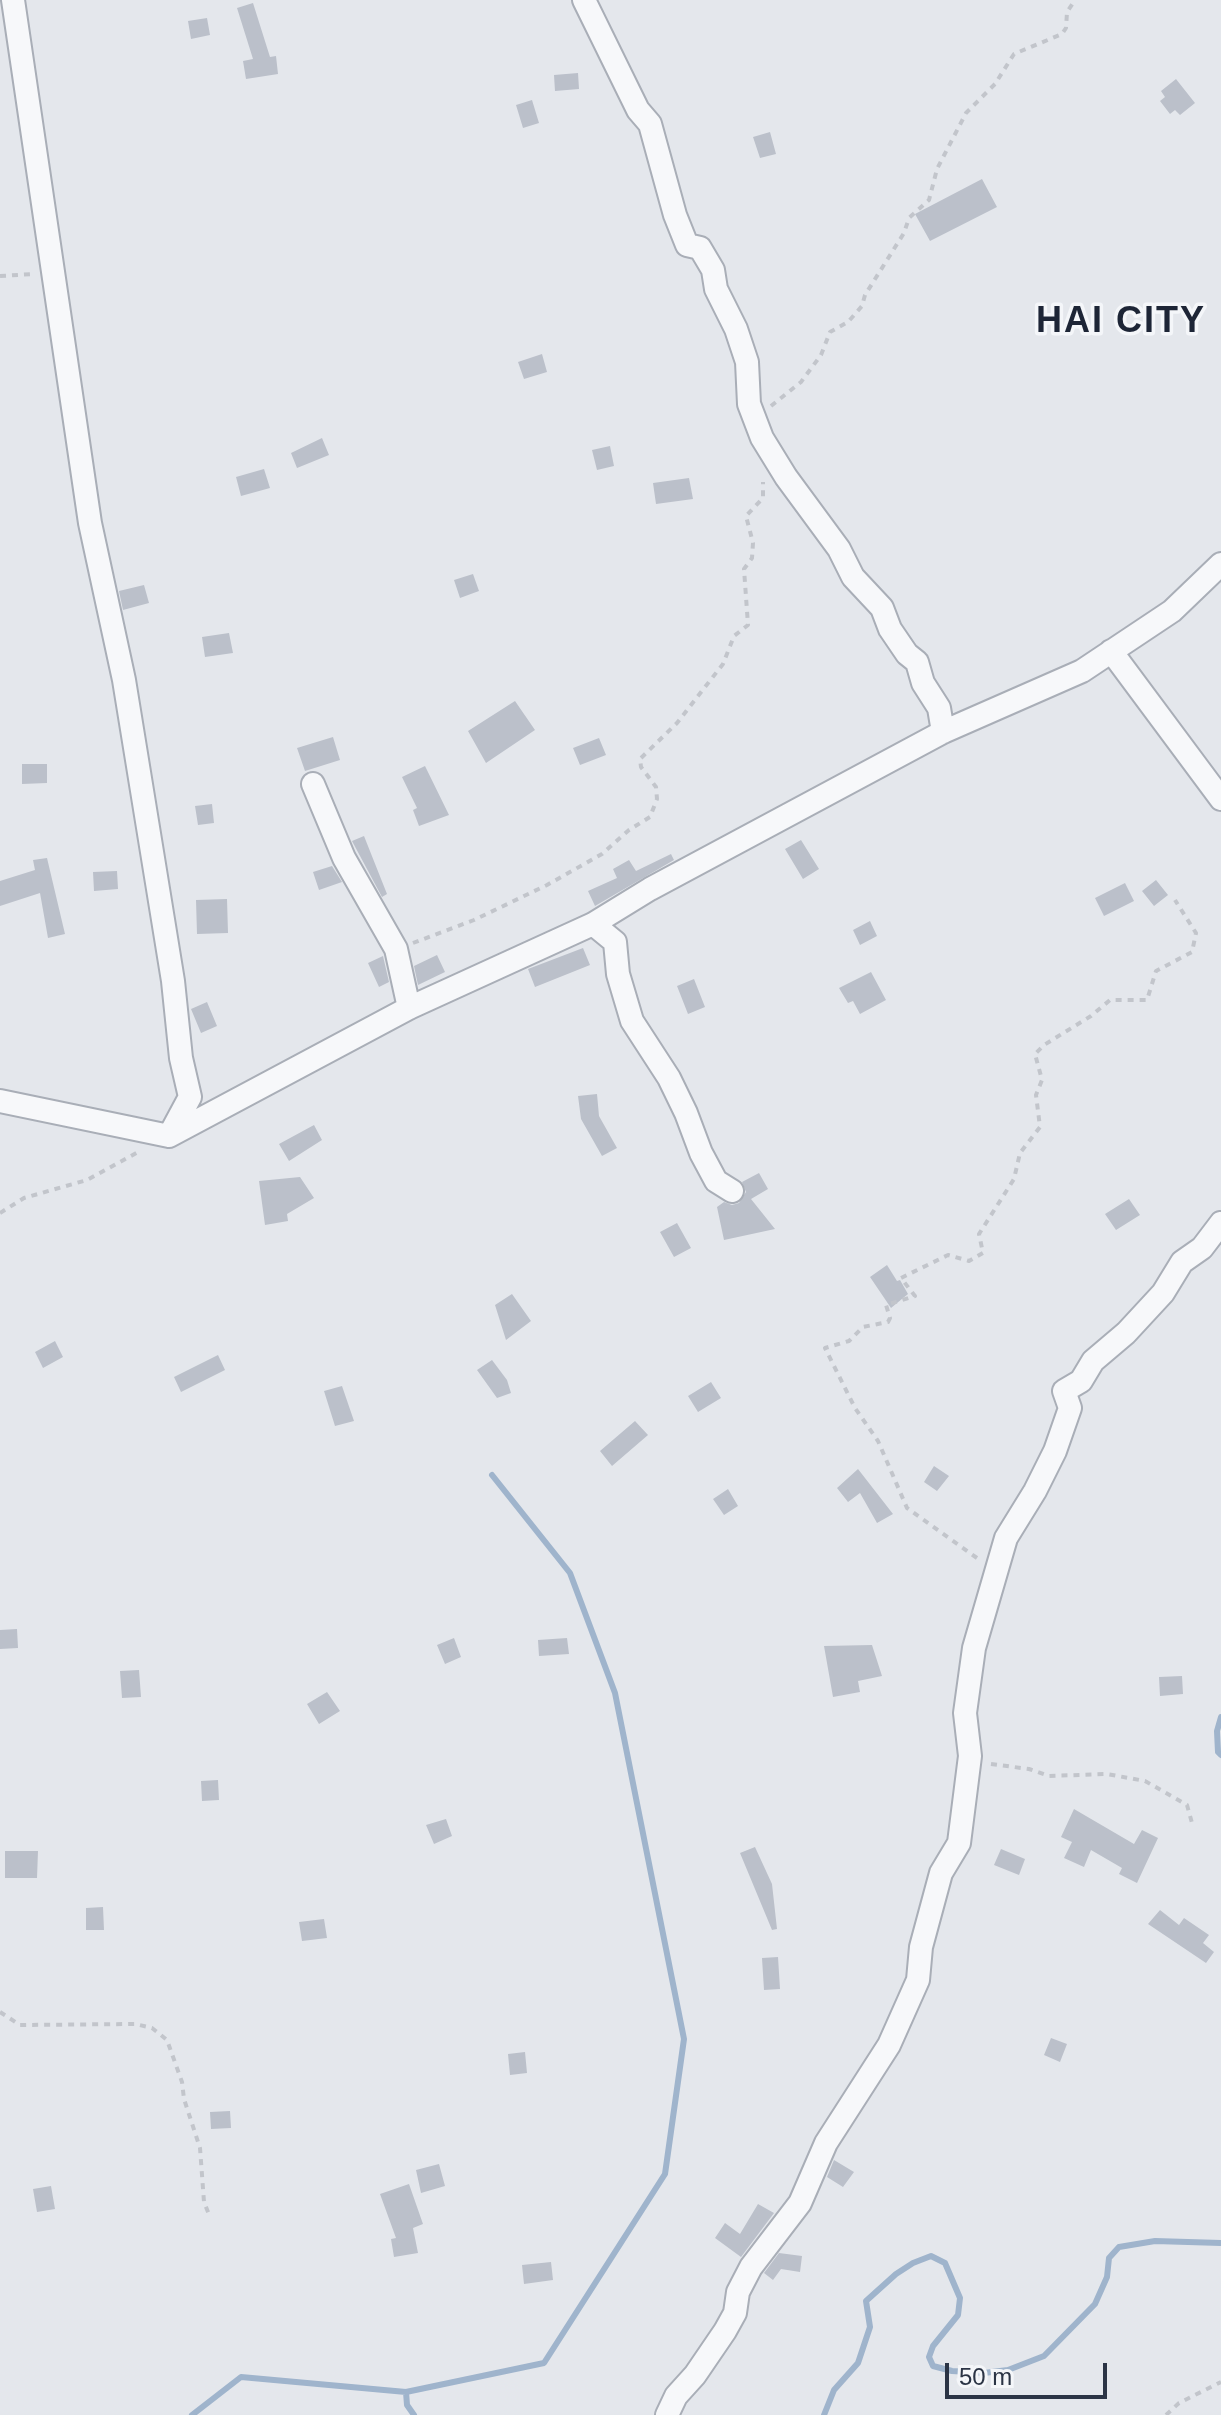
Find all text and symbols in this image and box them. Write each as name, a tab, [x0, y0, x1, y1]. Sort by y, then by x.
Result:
district label: HAI CITY	[1036, 300, 1206, 344]
scale bar	[949, 2347, 1111, 2397]
text: 50 m	[959, 2363, 1012, 2390]

